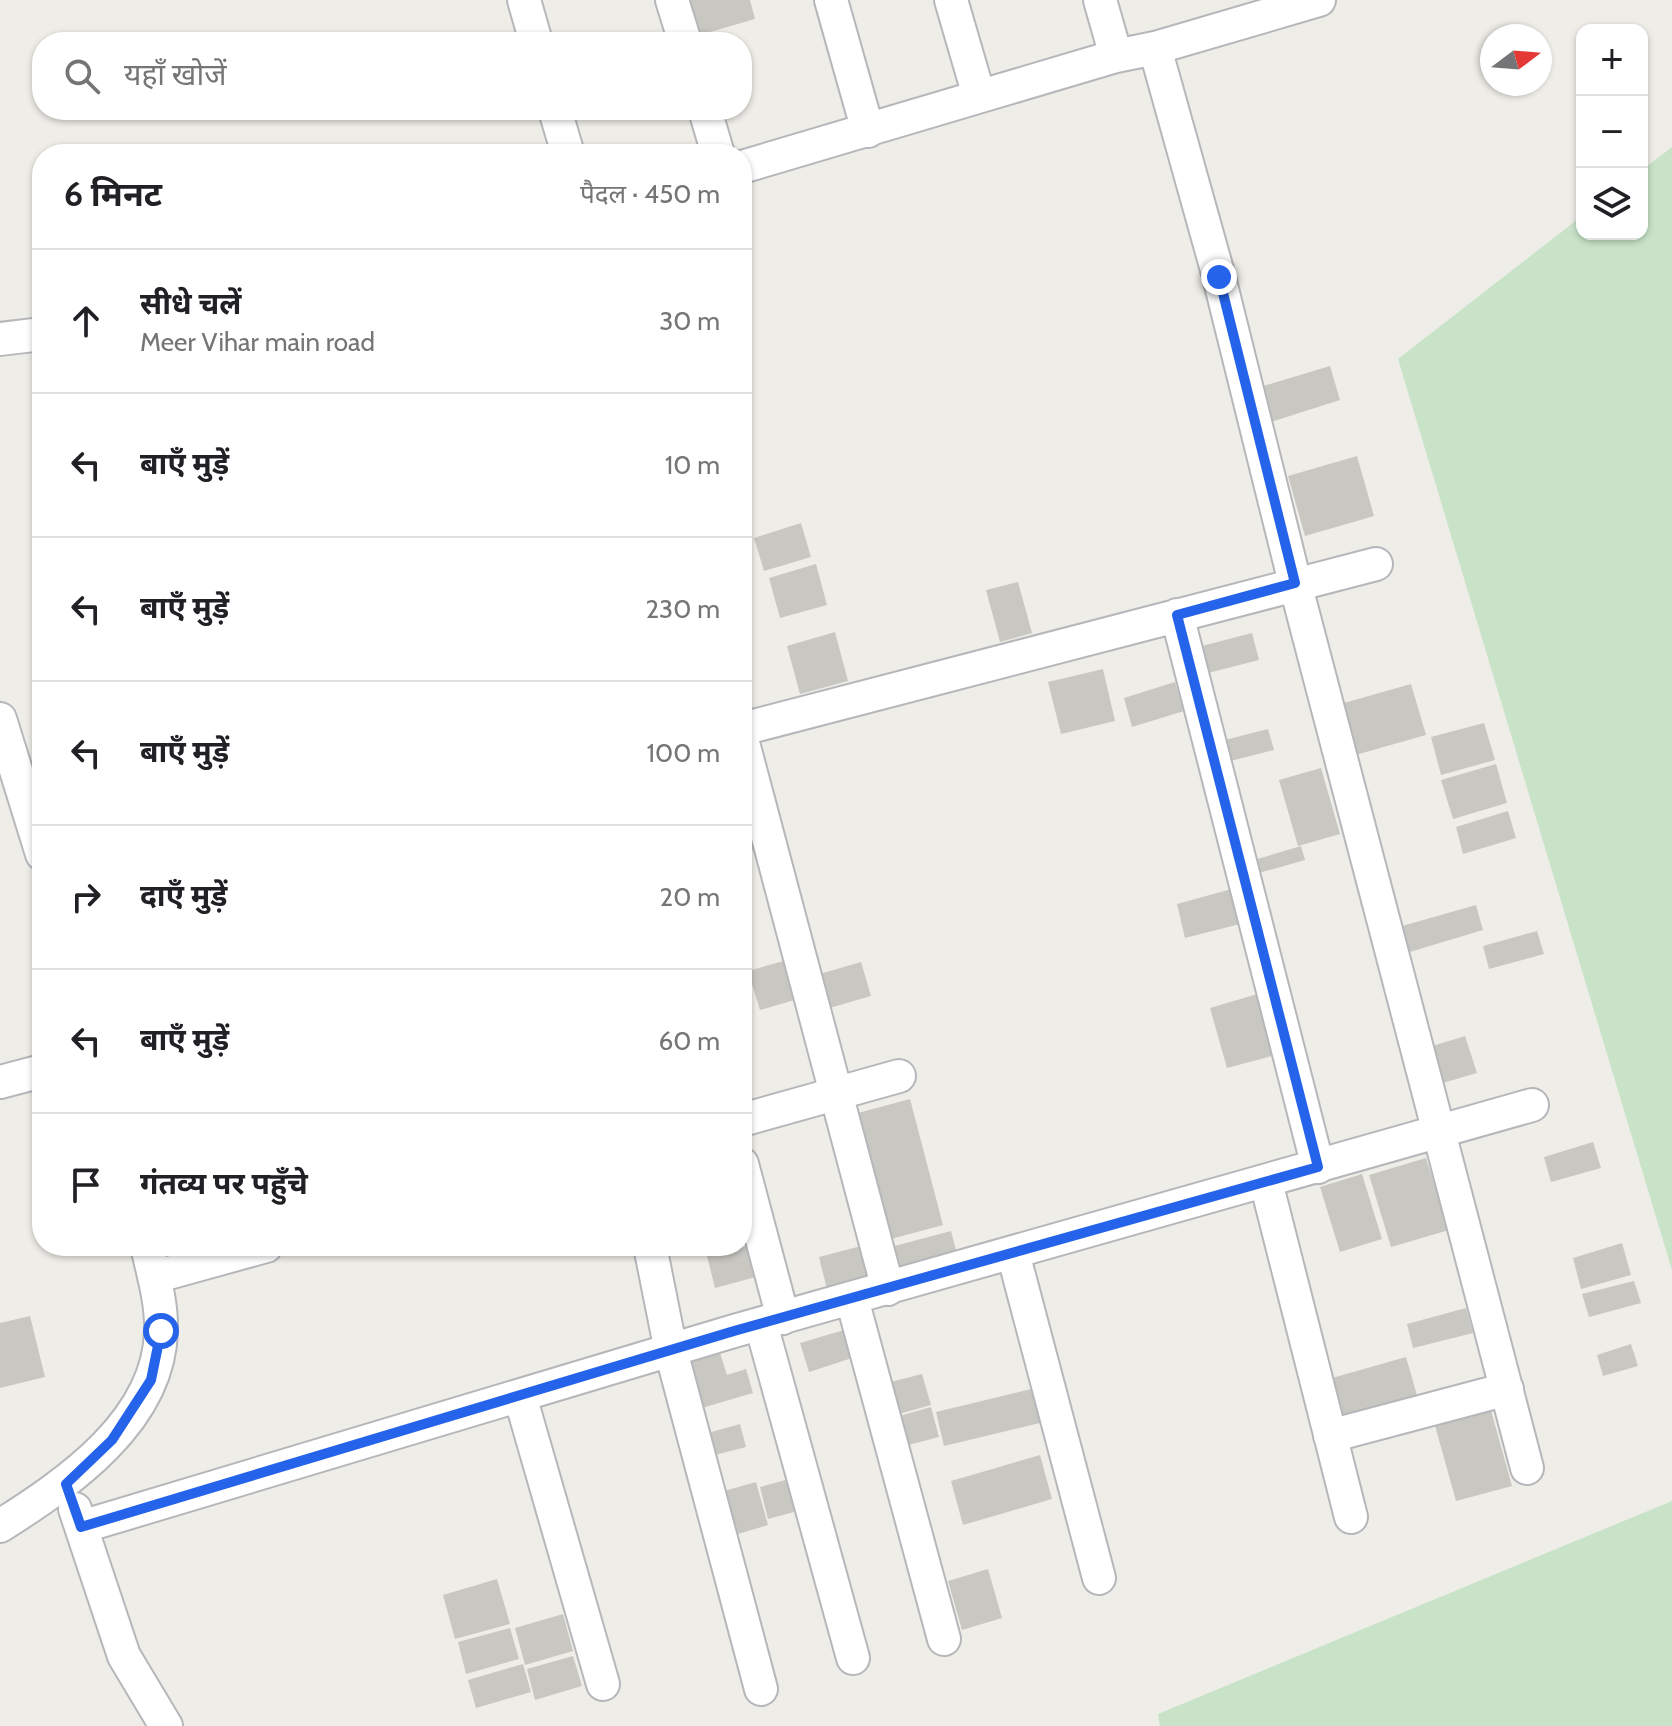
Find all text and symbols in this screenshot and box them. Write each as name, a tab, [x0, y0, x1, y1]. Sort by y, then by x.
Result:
north arrow	[1480, 24, 1552, 96]
map controls	[1576, 24, 1648, 240]
button: +	[1576, 24, 1648, 96]
search box	[32, 32, 752, 120]
icon: search	[60, 54, 104, 98]
text: यहाँ खोजें	[124, 56, 226, 93]
button: −	[1576, 96, 1648, 168]
button: layers	[1576, 168, 1648, 240]
text: 6 मिनट	[64, 173, 162, 215]
text: पैदल · 450 m	[580, 178, 720, 210]
route end	[1201, 259, 1237, 295]
text: सीधे चलें	[140, 285, 241, 322]
icon: ahead	[64, 299, 108, 343]
text: 30 m	[659, 305, 720, 337]
text: Meer Vihar main road	[140, 326, 375, 358]
icon: left	[64, 443, 108, 487]
text: बाएँ मुड़ें	[140, 445, 229, 482]
text: 10 m	[665, 449, 720, 481]
icon: left	[64, 587, 108, 631]
text: बाएँ मुड़ें	[140, 589, 229, 626]
text: 230 m	[646, 593, 720, 625]
icon: left	[64, 731, 108, 775]
text: बाएँ मुड़ें	[140, 733, 229, 770]
text: 100 m	[647, 737, 720, 769]
icon: right	[64, 875, 108, 919]
text: दाएँ मुड़ें	[140, 877, 227, 914]
text: 20 m	[660, 881, 720, 913]
icon: left	[64, 1019, 108, 1063]
text: बाएँ मुड़ें	[140, 1021, 229, 1058]
text: 60 m	[658, 1025, 720, 1057]
icon: arrive	[64, 1163, 108, 1207]
text: गंतव्य पर पहुँचे	[140, 1165, 308, 1202]
route start	[143, 1313, 179, 1349]

